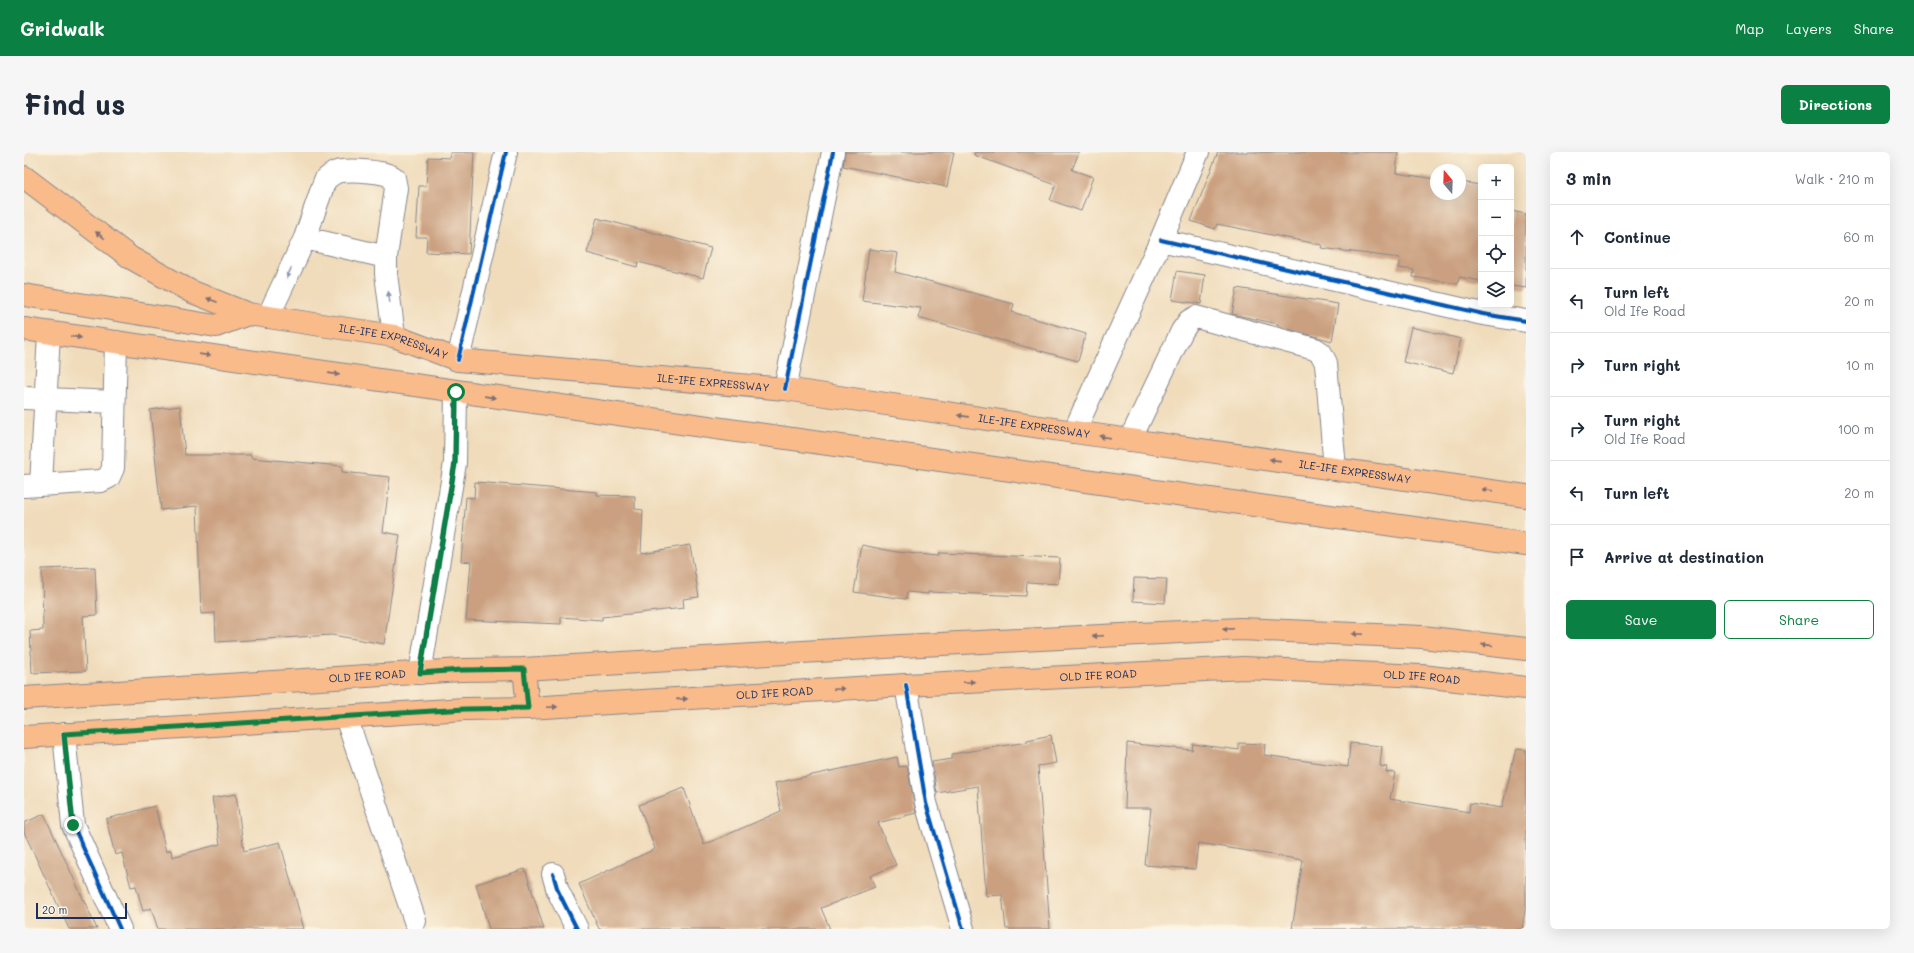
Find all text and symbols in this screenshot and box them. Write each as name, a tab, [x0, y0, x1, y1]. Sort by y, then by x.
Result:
text: Gridwalk	[20, 16, 105, 41]
text: Map	[1735, 19, 1764, 38]
text: Layers	[1786, 19, 1832, 38]
text: Share	[1854, 19, 1894, 38]
button: Directions	[1781, 85, 1890, 124]
text: Find us	[24, 86, 125, 122]
north arrow	[1430, 164, 1466, 200]
map controls	[1478, 164, 1514, 308]
button: +	[1478, 164, 1514, 200]
text: 3 min	[1566, 167, 1611, 189]
text: Walk · 210 m	[1795, 170, 1874, 187]
button: −	[1478, 200, 1514, 236]
icon: ahead	[1566, 226, 1588, 248]
text: Continue	[1604, 227, 1671, 247]
text: 60 m	[1844, 228, 1874, 245]
one-way arrow	[94, 231, 105, 239]
button: locate	[1478, 236, 1514, 272]
one-way arrow	[286, 268, 292, 280]
button: layers	[1478, 272, 1514, 308]
text: Turn left	[1604, 282, 1669, 302]
icon: left	[1566, 290, 1588, 312]
one-way arrow	[386, 291, 392, 303]
text: 20 m	[1844, 292, 1874, 309]
one-way arrow	[205, 297, 217, 303]
text: Old Ife Road	[1604, 302, 1685, 319]
street label: ILE-IFE EXPRESSWAY	[338, 320, 450, 363]
one-way arrow	[70, 334, 83, 340]
one-way arrow	[199, 352, 211, 358]
icon: right	[1566, 354, 1588, 376]
text: Turn right	[1604, 355, 1681, 375]
text: 10 m	[1846, 356, 1874, 373]
street label: ILE-IFE EXPRESSWAY	[656, 370, 770, 395]
one-way arrow	[328, 371, 340, 377]
route start	[447, 383, 465, 401]
one-way arrow	[484, 394, 496, 400]
street label: ILE-IFE EXPRESSWAY	[977, 410, 1091, 441]
text: Turn right	[1604, 410, 1681, 430]
one-way arrow	[957, 413, 969, 419]
icon: right	[1566, 418, 1588, 440]
text: 100 m	[1838, 420, 1874, 437]
text: Old Ife Road	[1604, 430, 1685, 447]
one-way arrow	[1099, 434, 1111, 440]
street label: ILE-IFE EXPRESSWAY	[1298, 456, 1412, 487]
one-way arrow	[1269, 457, 1282, 463]
icon: left	[1566, 482, 1588, 504]
text: Turn left	[1604, 483, 1669, 503]
text: 20 m	[1844, 484, 1874, 501]
one-way arrow	[1481, 487, 1493, 493]
icon: arrive	[1566, 546, 1588, 568]
text: Arrive at destination	[1604, 547, 1764, 567]
button: Save	[1566, 600, 1716, 639]
button: Share	[1724, 600, 1874, 639]
one-way arrow	[1222, 626, 1234, 633]
one-way arrow	[1352, 631, 1364, 638]
one-way arrow	[1091, 633, 1104, 639]
one-way arrow	[1481, 641, 1493, 648]
street label: OLD IFE ROAD	[1059, 665, 1137, 684]
street label: OLD IFE ROAD	[328, 666, 406, 685]
street label: OLD IFE ROAD	[1383, 666, 1461, 687]
one-way arrow	[963, 679, 976, 685]
street label: OLD IFE ROAD	[736, 683, 814, 702]
one-way arrow	[833, 686, 846, 693]
one-way arrow	[676, 695, 688, 702]
one-way arrow	[546, 703, 558, 710]
route end	[64, 816, 82, 834]
scale bar	[36, 901, 127, 920]
text: 20 m	[42, 902, 67, 917]

